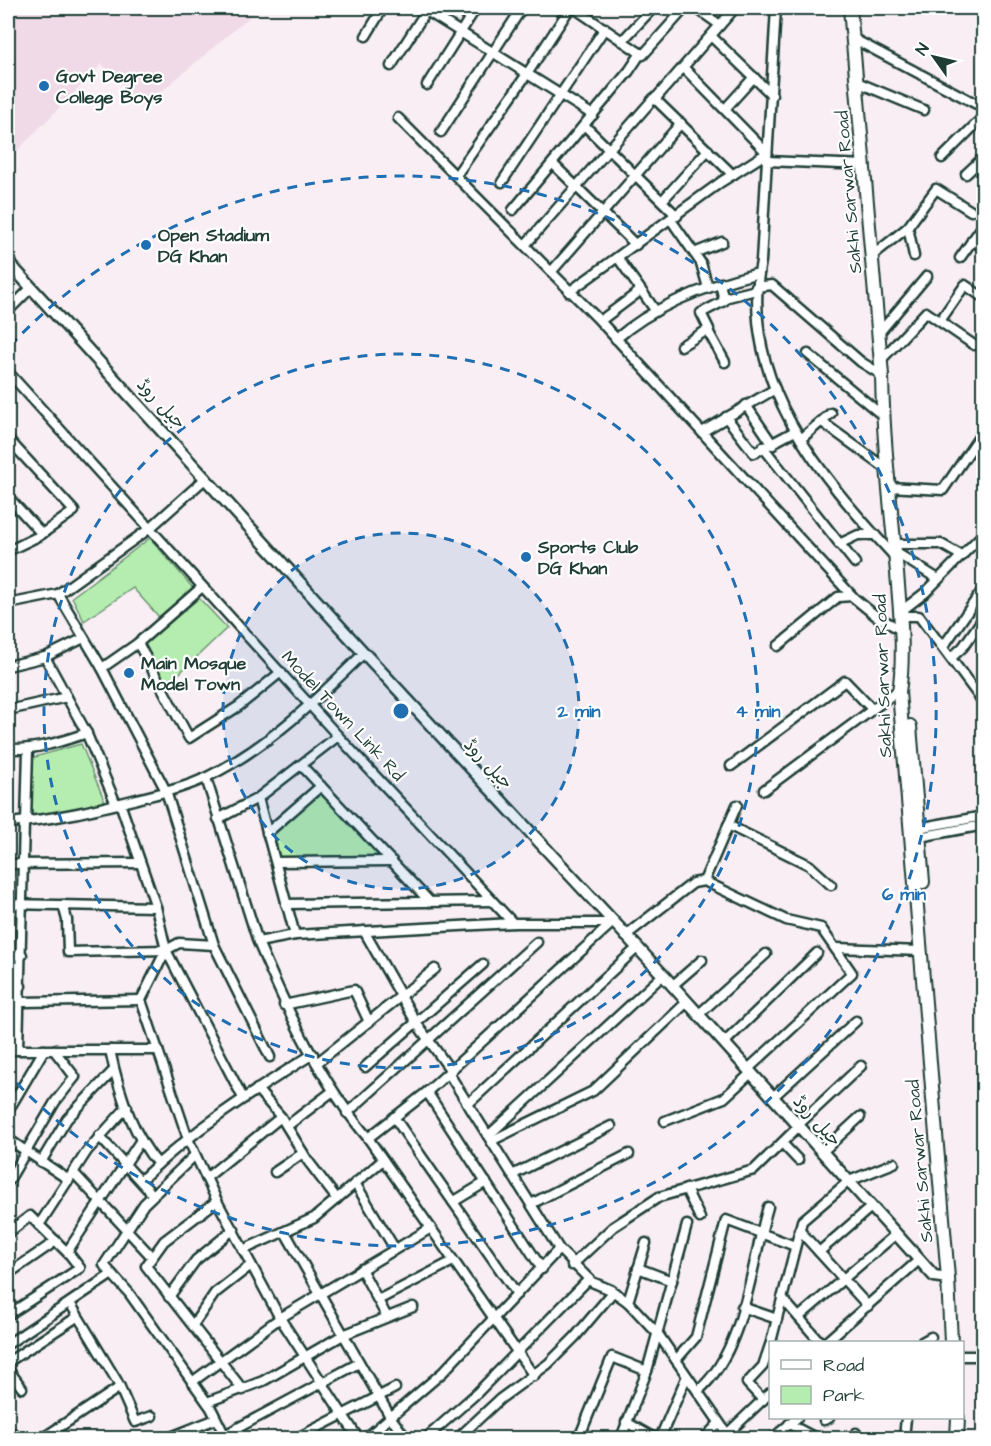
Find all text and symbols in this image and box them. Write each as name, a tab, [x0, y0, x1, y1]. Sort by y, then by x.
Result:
north arrow	[904, 27, 964, 87]
text: N	[910, 39, 934, 59]
place label: Govt Degree College Boys	[56, 64, 163, 111]
marker: Govt Degree College Boys	[37, 79, 51, 93]
street label: Sakhi Sarwar Road	[829, 109, 869, 275]
place label: Open Stadium DG Khan	[158, 223, 270, 269]
marker: Open Stadium DG Khan	[139, 238, 153, 252]
street label: جیل روڈ	[131, 373, 191, 435]
place label: Sports Club DG Khan	[537, 535, 639, 581]
marker: Sports Club DG Khan	[519, 550, 533, 564]
street label: Sakhi Sarwar Road	[868, 594, 898, 758]
street label: Model Town Link Rd	[276, 645, 410, 787]
place label: Main Mosque Model Town	[141, 651, 246, 697]
marker: Main Mosque Model Town	[122, 666, 136, 680]
text: 2 min	[556, 699, 601, 724]
text: 4 min	[735, 699, 781, 724]
centre of rings	[391, 701, 411, 721]
street label: جیل روڈ	[458, 733, 518, 795]
text: 6 min	[882, 882, 926, 907]
street label: Sakhi Sarwar Road	[900, 1078, 940, 1244]
street label: جیل روڈ	[787, 1090, 847, 1152]
legend	[769, 1341, 964, 1419]
text: Road	[823, 1353, 864, 1378]
text: Park	[823, 1383, 865, 1408]

